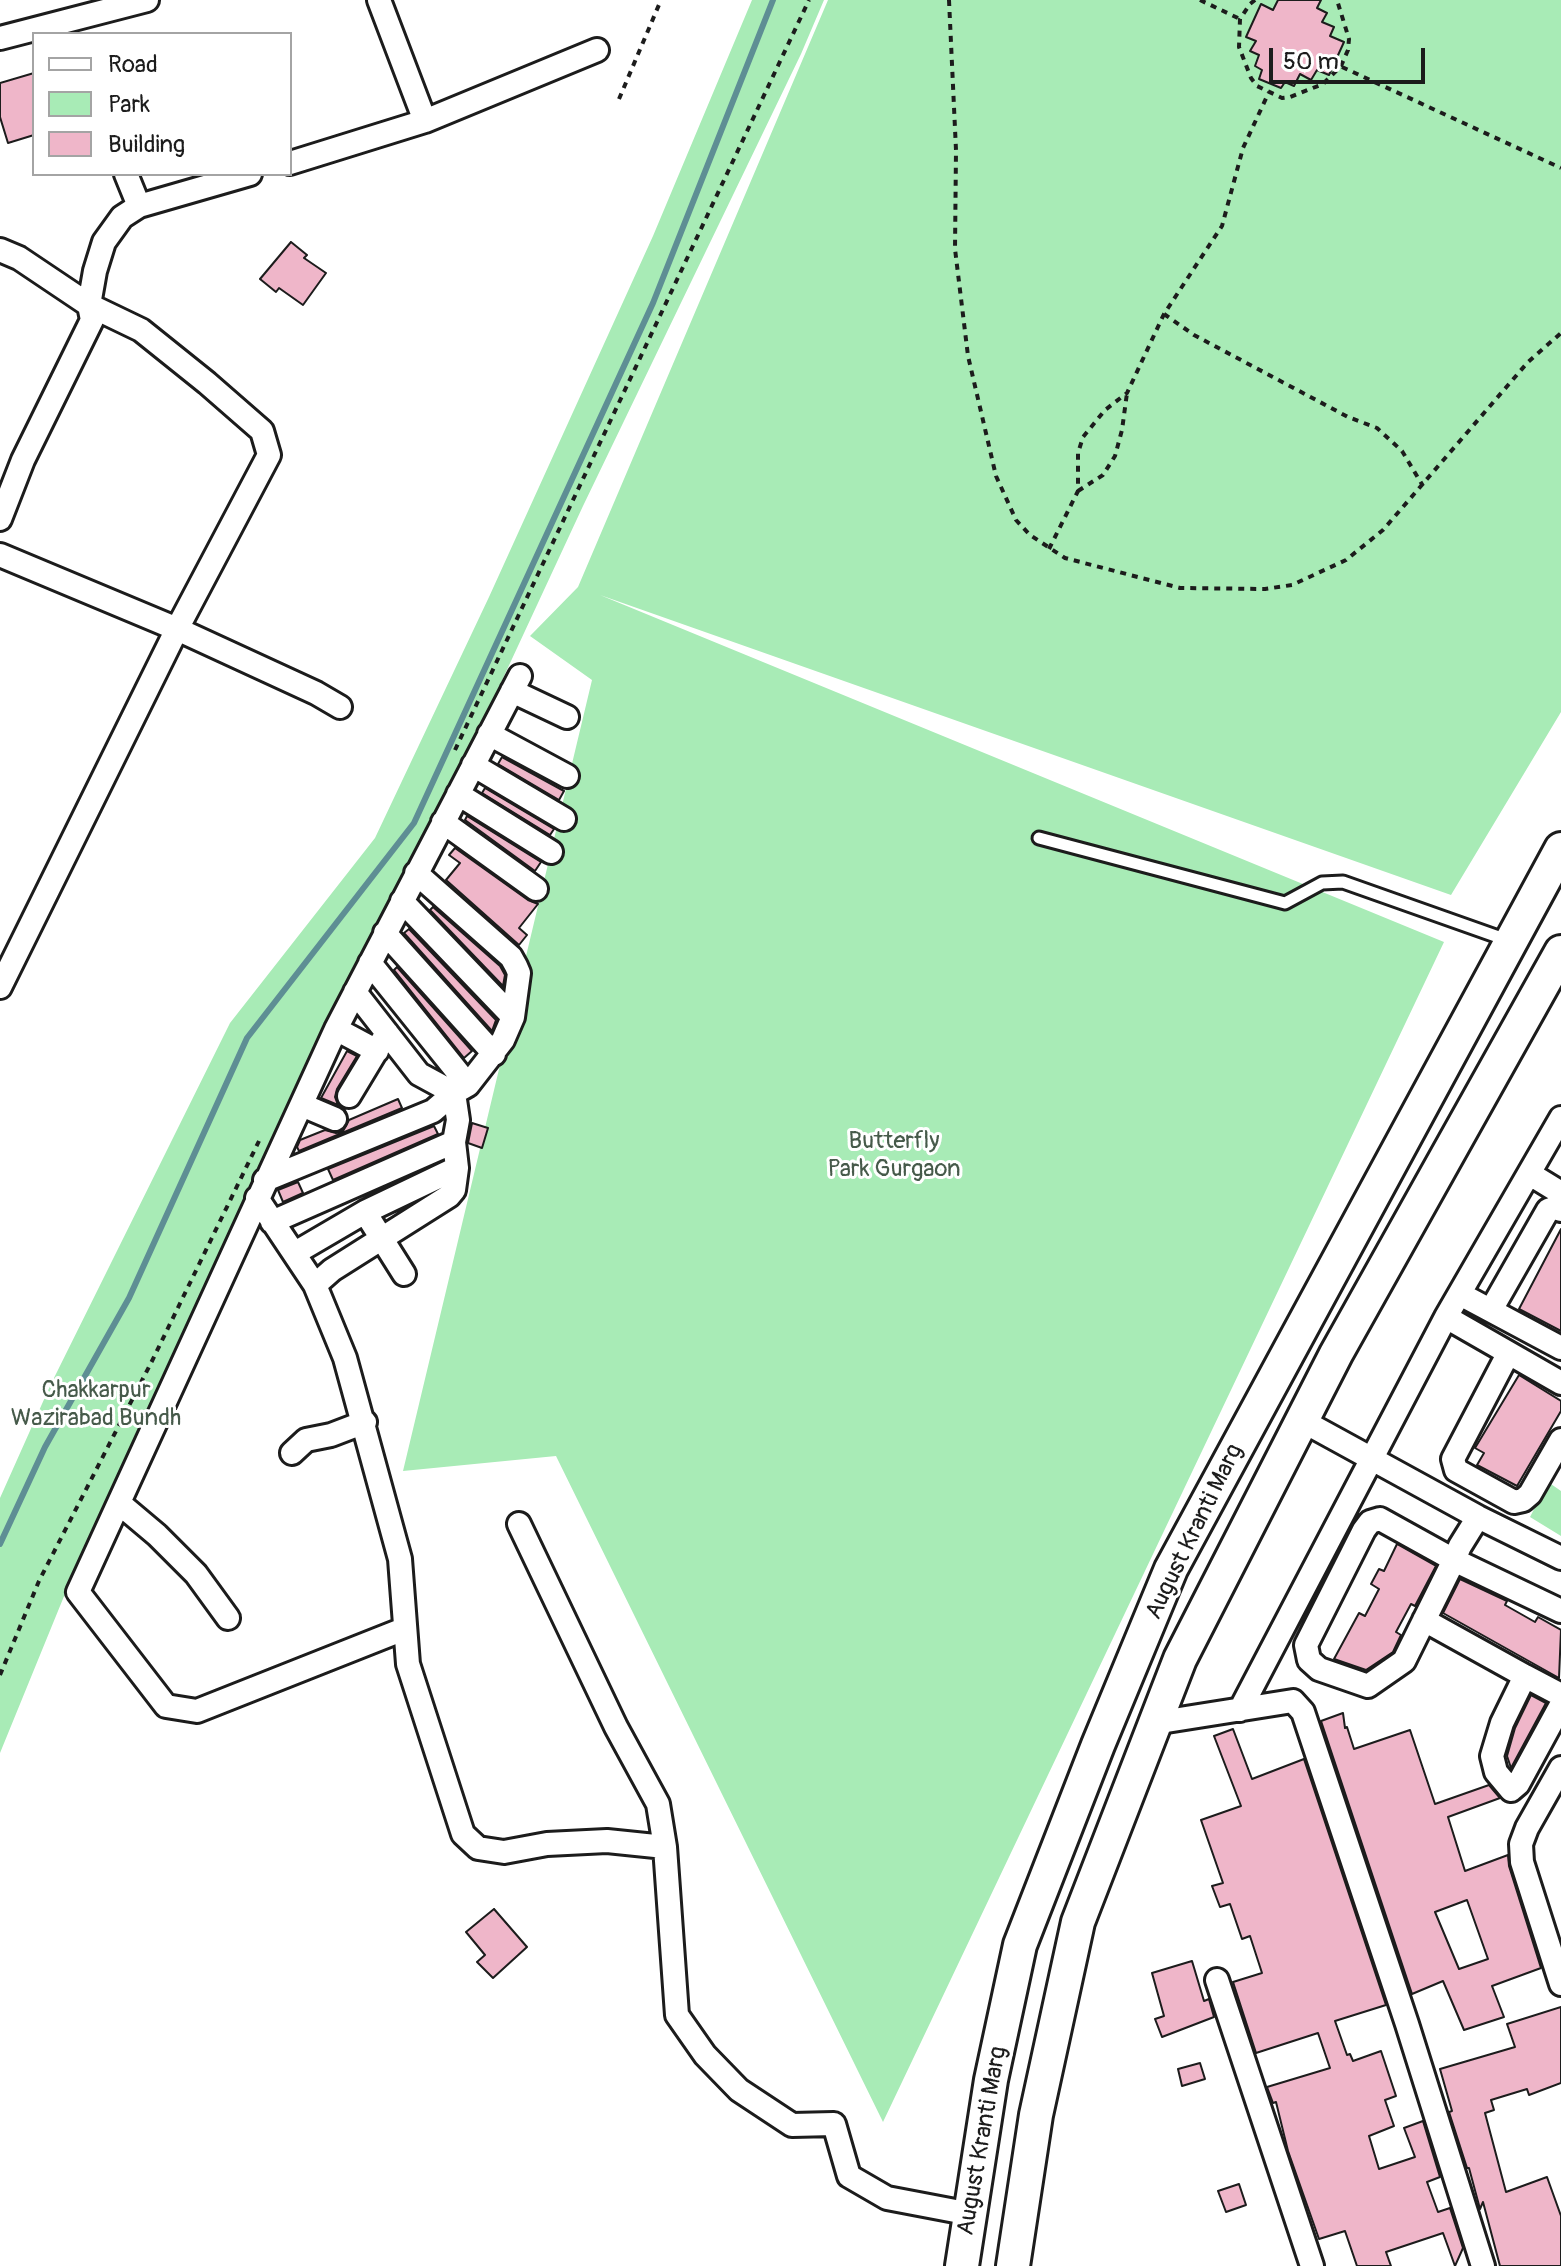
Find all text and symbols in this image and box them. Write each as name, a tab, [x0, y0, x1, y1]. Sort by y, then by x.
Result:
legend	[32, 32, 292, 176]
scale bar	[1273, 32, 1429, 82]
text: 50 m	[1283, 47, 1339, 76]
text: Road	[108, 50, 158, 79]
text: Park	[108, 90, 150, 119]
text: Building	[108, 130, 185, 159]
park label: Butterfly Park Gurgaon	[827, 1128, 961, 1184]
park label: Chakkarpur Wazirabad Bundh	[11, 1377, 181, 1433]
street label: August Kranti Marg	[1140, 1440, 1250, 1624]
street label: August Kranti Marg	[952, 2044, 1014, 2238]

